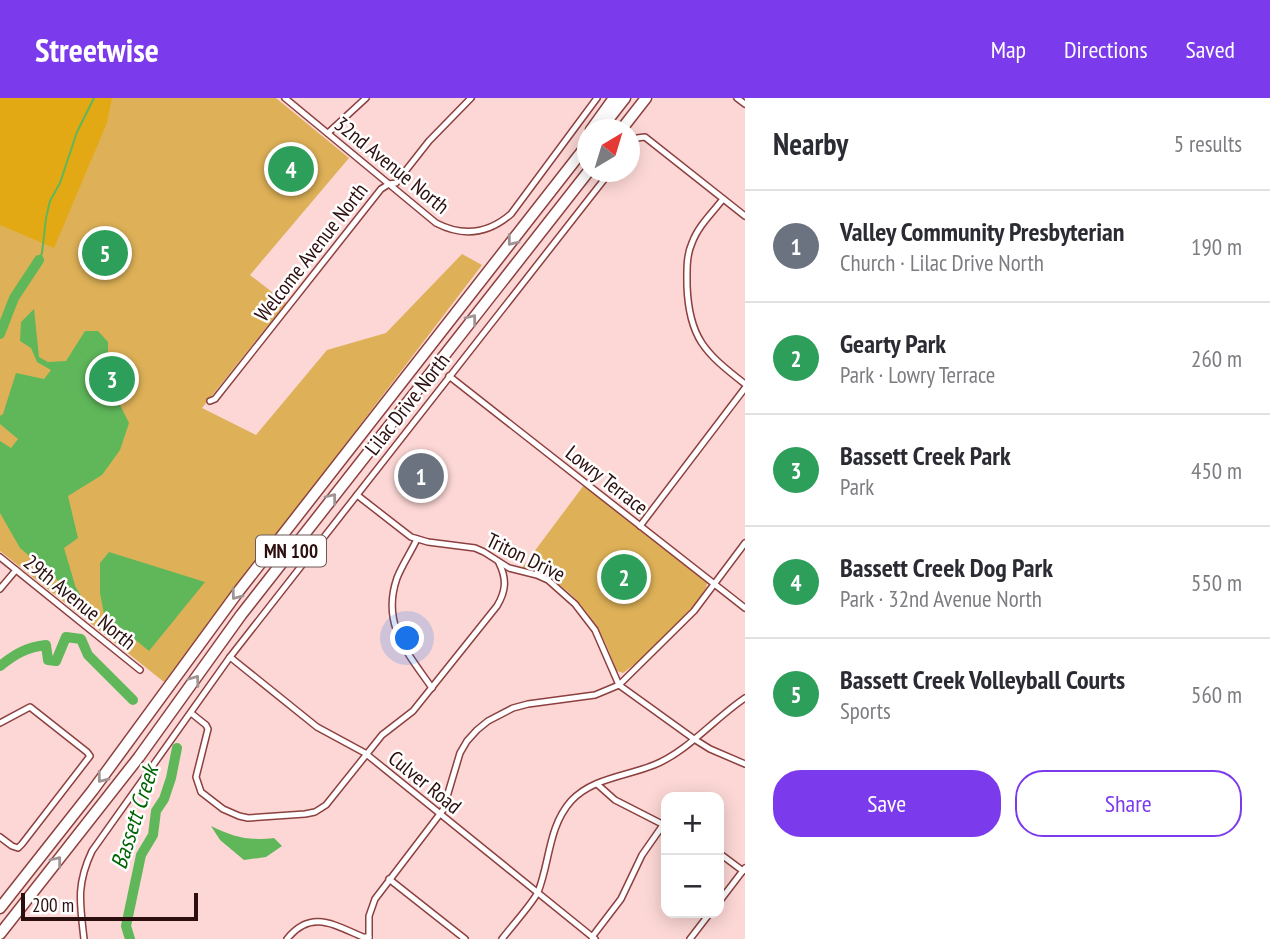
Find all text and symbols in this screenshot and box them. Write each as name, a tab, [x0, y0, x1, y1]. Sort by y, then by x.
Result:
text: Streetwise	[35, 28, 159, 71]
text: Map	[991, 34, 1026, 65]
text: Directions	[1064, 34, 1148, 65]
text: Saved	[1186, 34, 1235, 65]
street label: 32nd Avenue North	[329, 110, 455, 220]
north arrow	[577, 119, 640, 182]
text: Nearby	[773, 124, 848, 163]
text: 5 results	[1174, 129, 1242, 158]
pin: 4	[268, 143, 314, 195]
street label: Welcome Avenue North	[248, 177, 374, 327]
text: Valley Community Presbyterian	[840, 215, 1124, 248]
pin: 5	[82, 227, 128, 279]
text: 1	[791, 232, 802, 261]
text: 190 m	[1191, 232, 1242, 261]
one-way arrow	[507, 234, 520, 246]
text: Church · Lilac Drive North	[840, 248, 1044, 277]
one-way arrow	[464, 314, 477, 327]
text: Gearty Park	[840, 327, 946, 360]
text: 2	[791, 344, 802, 373]
text: 260 m	[1191, 344, 1242, 373]
street label: Lilac Drive North	[359, 347, 455, 461]
pin: 3	[89, 353, 135, 405]
text: Park · Lowry Terrace	[840, 360, 995, 389]
street label: Lowry Terrace	[560, 439, 654, 521]
text: Bassett Creek Park	[840, 439, 1011, 472]
pin: 1	[398, 450, 444, 502]
text: 3	[791, 456, 802, 485]
text: 450 m	[1191, 456, 1242, 485]
text: Park	[840, 472, 874, 501]
one-way arrow	[323, 493, 336, 506]
street label: Triton Drive	[482, 526, 570, 588]
road number: MN 100	[256, 535, 326, 566]
street label: 29th Avenue North	[18, 548, 142, 656]
pin: 2	[601, 551, 647, 603]
text: Bassett Creek Dog Park	[840, 551, 1053, 584]
text: 4	[791, 568, 802, 597]
text: 550 m	[1191, 568, 1242, 597]
text: Park · 32nd Avenue North	[840, 584, 1042, 613]
one-way arrow	[232, 587, 245, 600]
your location	[390, 621, 424, 655]
text: Bassett Creek Volleyball Courts	[840, 663, 1125, 696]
one-way arrow	[187, 675, 199, 688]
text: 5	[791, 680, 802, 709]
text: 560 m	[1191, 680, 1242, 709]
text: Sports	[840, 696, 891, 725]
street label: Culver Road	[383, 744, 467, 820]
water label: Bassett Creek	[104, 759, 165, 872]
one-way arrow	[97, 770, 110, 783]
button: Save	[773, 770, 1001, 837]
button: Share	[1015, 770, 1242, 837]
map controls	[661, 792, 724, 918]
button: +	[661, 792, 724, 855]
button: −	[661, 855, 724, 918]
one-way arrow	[49, 856, 62, 868]
scale bar	[21, 890, 198, 922]
text: 200 m	[32, 893, 74, 917]

